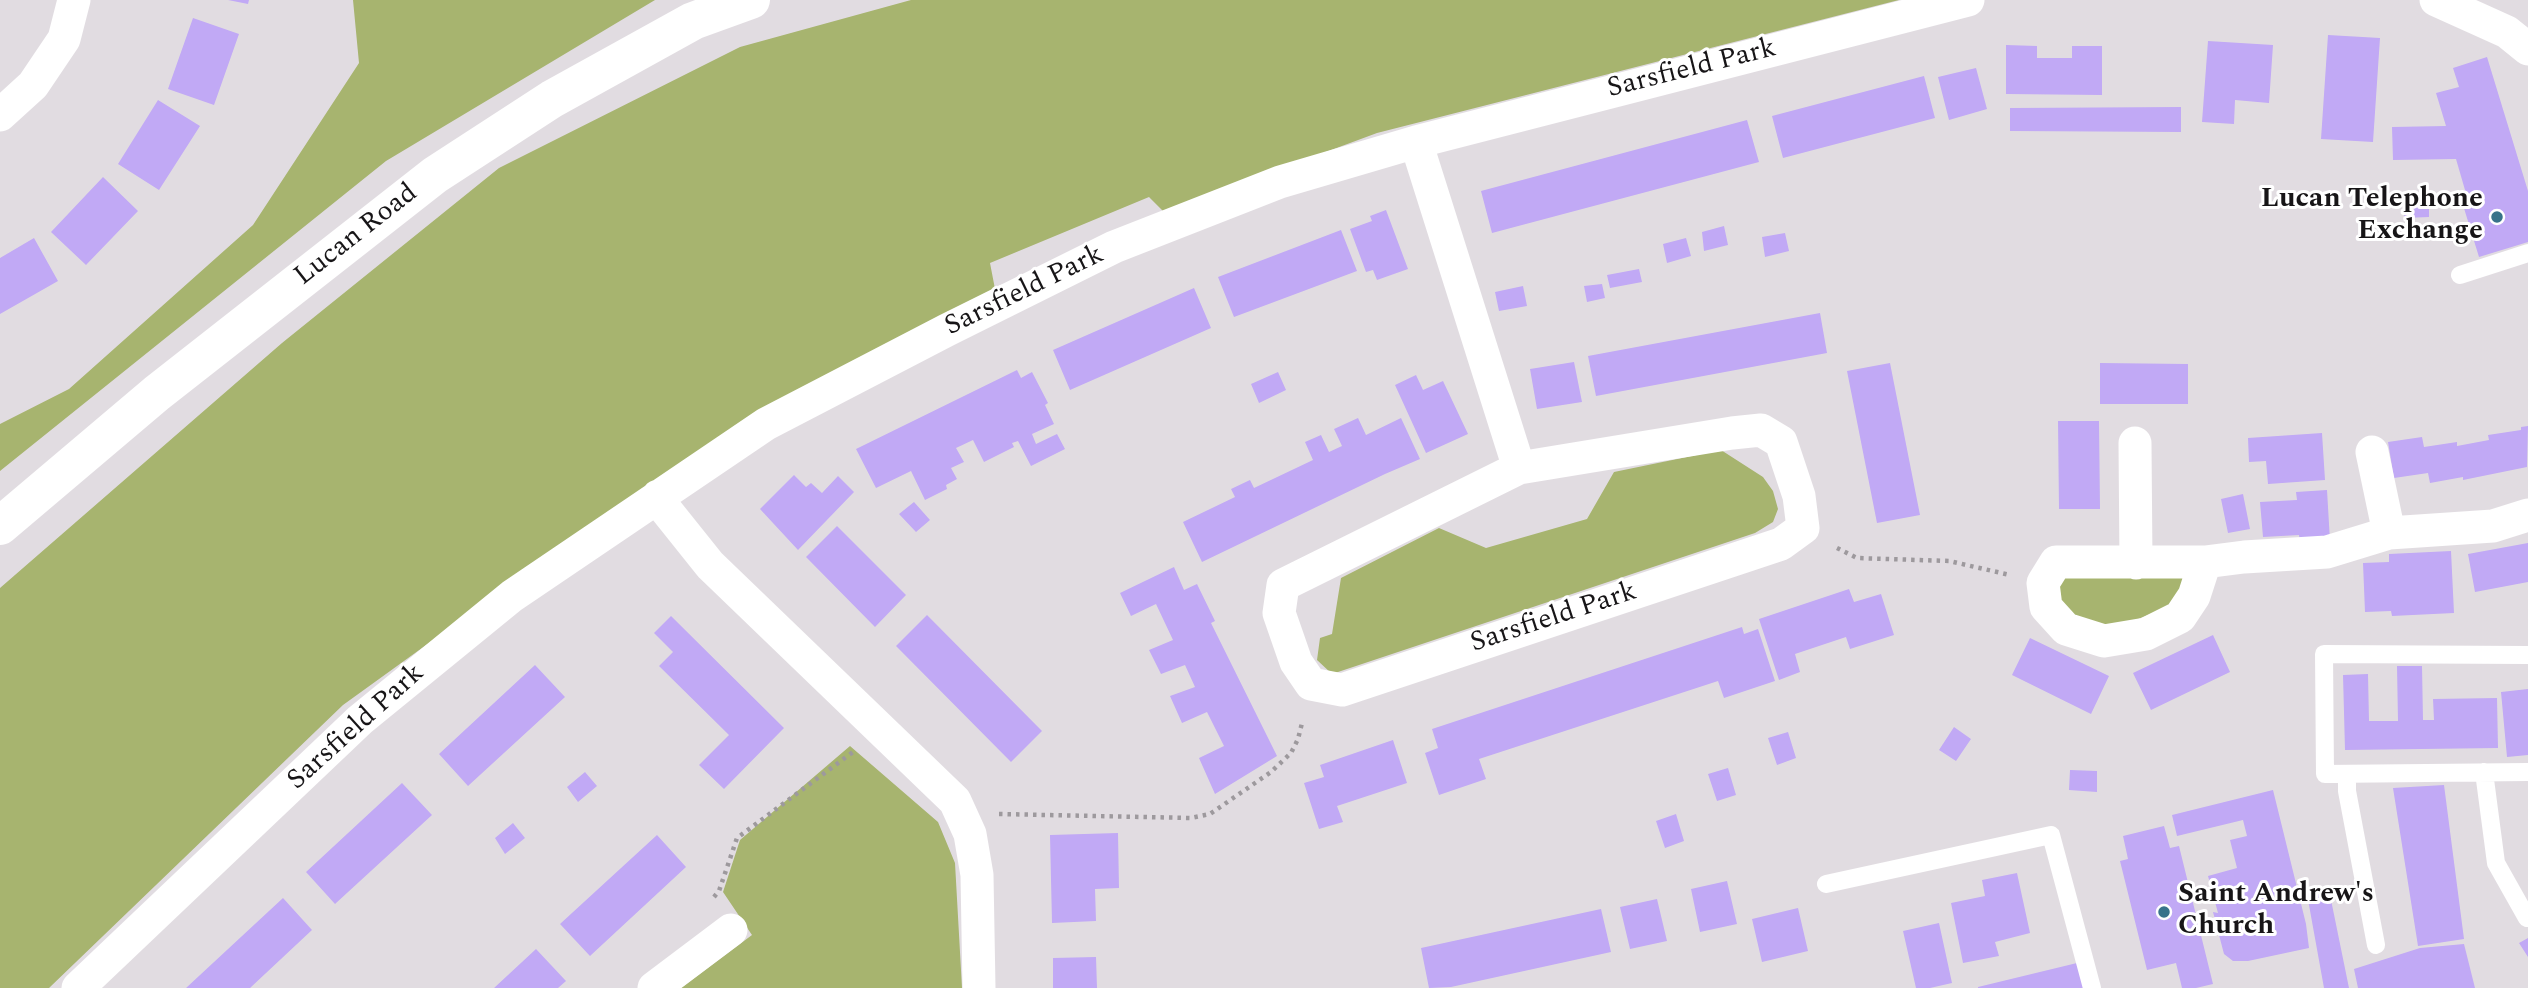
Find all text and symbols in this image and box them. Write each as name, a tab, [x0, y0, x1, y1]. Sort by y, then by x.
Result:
street label: Sarsfield Park	[1604, 33, 1780, 107]
street label: Lucan Road	[289, 178, 425, 294]
place label: Lucan Telephone Exchange	[2261, 184, 2483, 250]
marker: Lucan Telephone Exchange	[2489, 209, 2505, 225]
street label: Sarsfield Park	[940, 239, 1110, 345]
street label: Sarsfield Park	[1467, 576, 1641, 662]
street label: Sarsfield Park	[282, 658, 432, 798]
place label: Saint Andrew's Church	[2178, 879, 2374, 945]
marker: Saint Andrew's Church	[2156, 904, 2172, 920]

